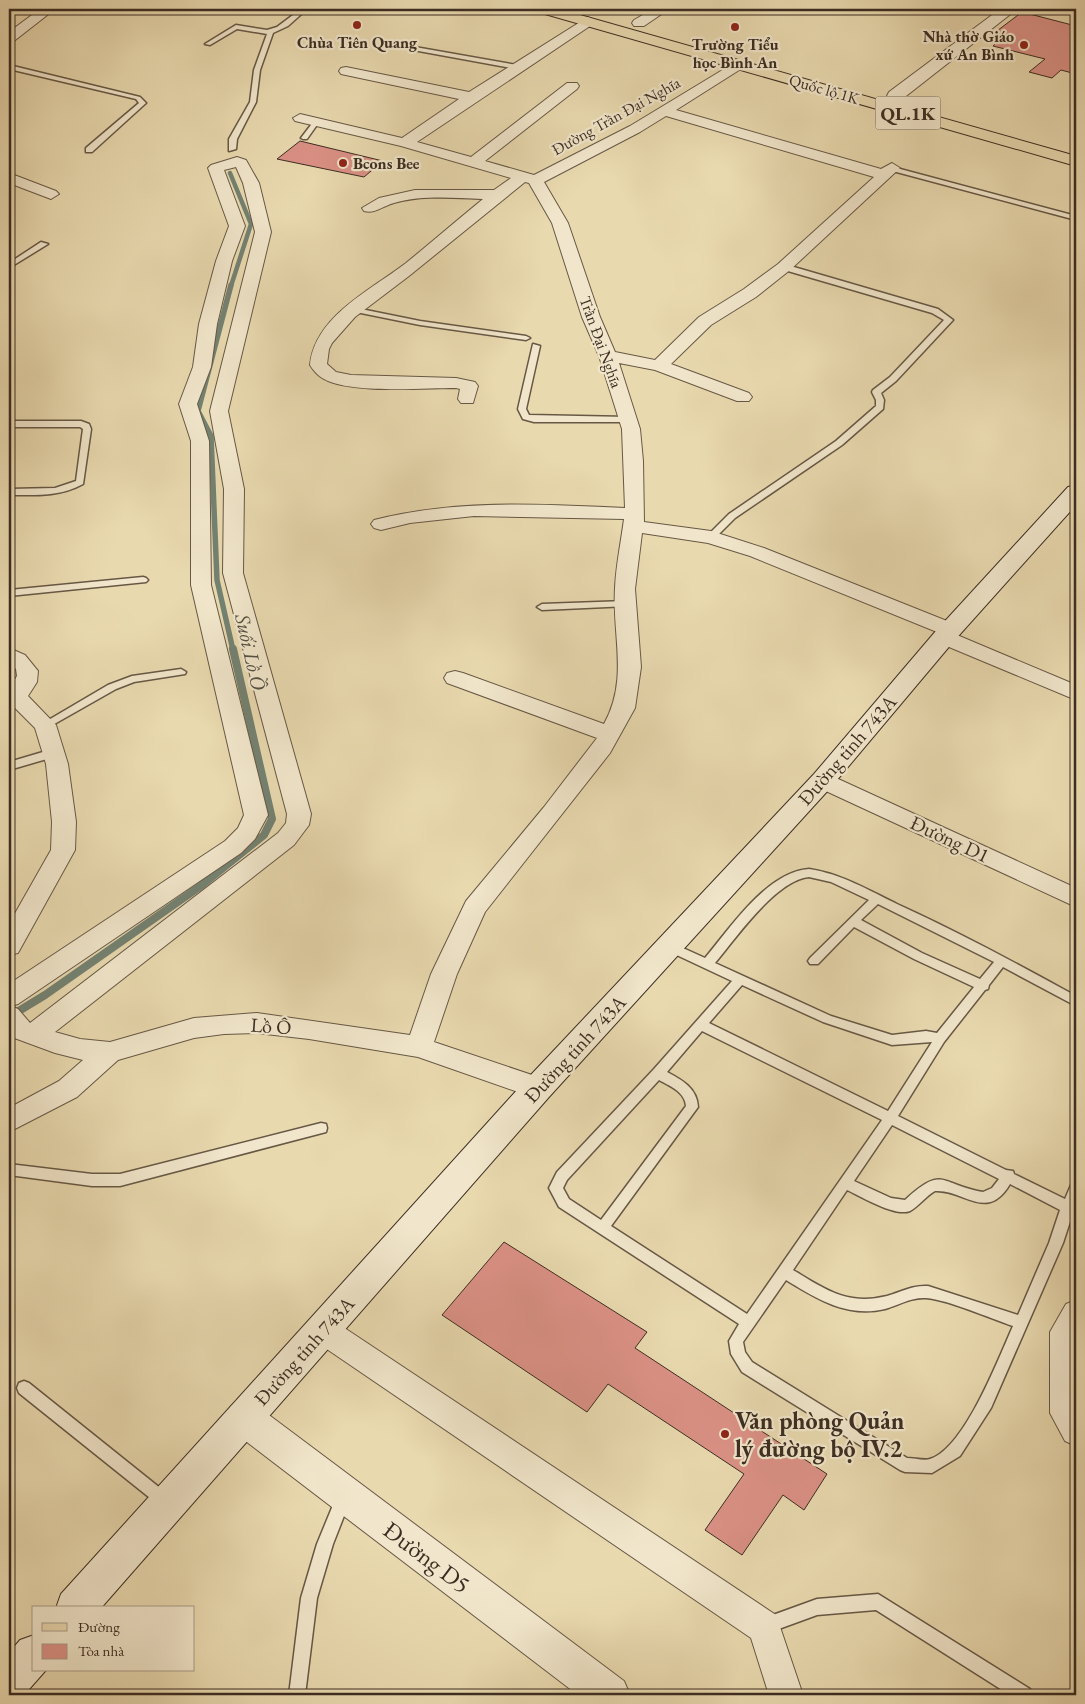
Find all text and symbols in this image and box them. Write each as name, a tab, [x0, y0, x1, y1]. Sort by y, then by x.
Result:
marker: Chùa Tiên Quang	[351, 19, 363, 31]
marker: Trường Tiểu học Bình An	[729, 21, 741, 33]
place label: Nhà thờ Giáo xứ An Bình	[923, 26, 1014, 65]
place label: Chùa Tiên Quang	[297, 32, 418, 53]
place label: Trường Tiểu học Bình An	[692, 34, 779, 73]
marker: Nhà thờ Giáo xứ An Bình	[1018, 39, 1030, 51]
street label: Quốc lộ 1K	[787, 69, 862, 109]
street label: Đường Trần Đại Nghĩa	[548, 72, 685, 160]
road number: QL.1K	[876, 96, 940, 130]
place label: Bcons Bee	[353, 153, 420, 174]
marker: Bcons Bee	[337, 157, 349, 169]
street label: Trần Đại Nghĩa	[575, 293, 628, 391]
water label: Suối Lồ Ồ	[229, 610, 273, 693]
street label: Đường tỉnh 743A	[792, 689, 902, 811]
street label: Đường D1	[906, 809, 994, 869]
street label: Đường tỉnh 743A	[518, 989, 632, 1108]
street label: Lồ Ô	[250, 1012, 292, 1040]
street label: Đường tỉnh 743A	[248, 1291, 360, 1411]
place label: Văn phòng Quản lý đường bộ IV.2	[735, 1405, 905, 1465]
marker: Văn phòng Quản lý đường bộ IV.2	[719, 1428, 731, 1440]
street label: Đường D5	[377, 1514, 477, 1600]
legend	[32, 1606, 195, 1672]
text: Đường	[78, 1617, 120, 1636]
text: Tòa nhà	[78, 1641, 124, 1660]

